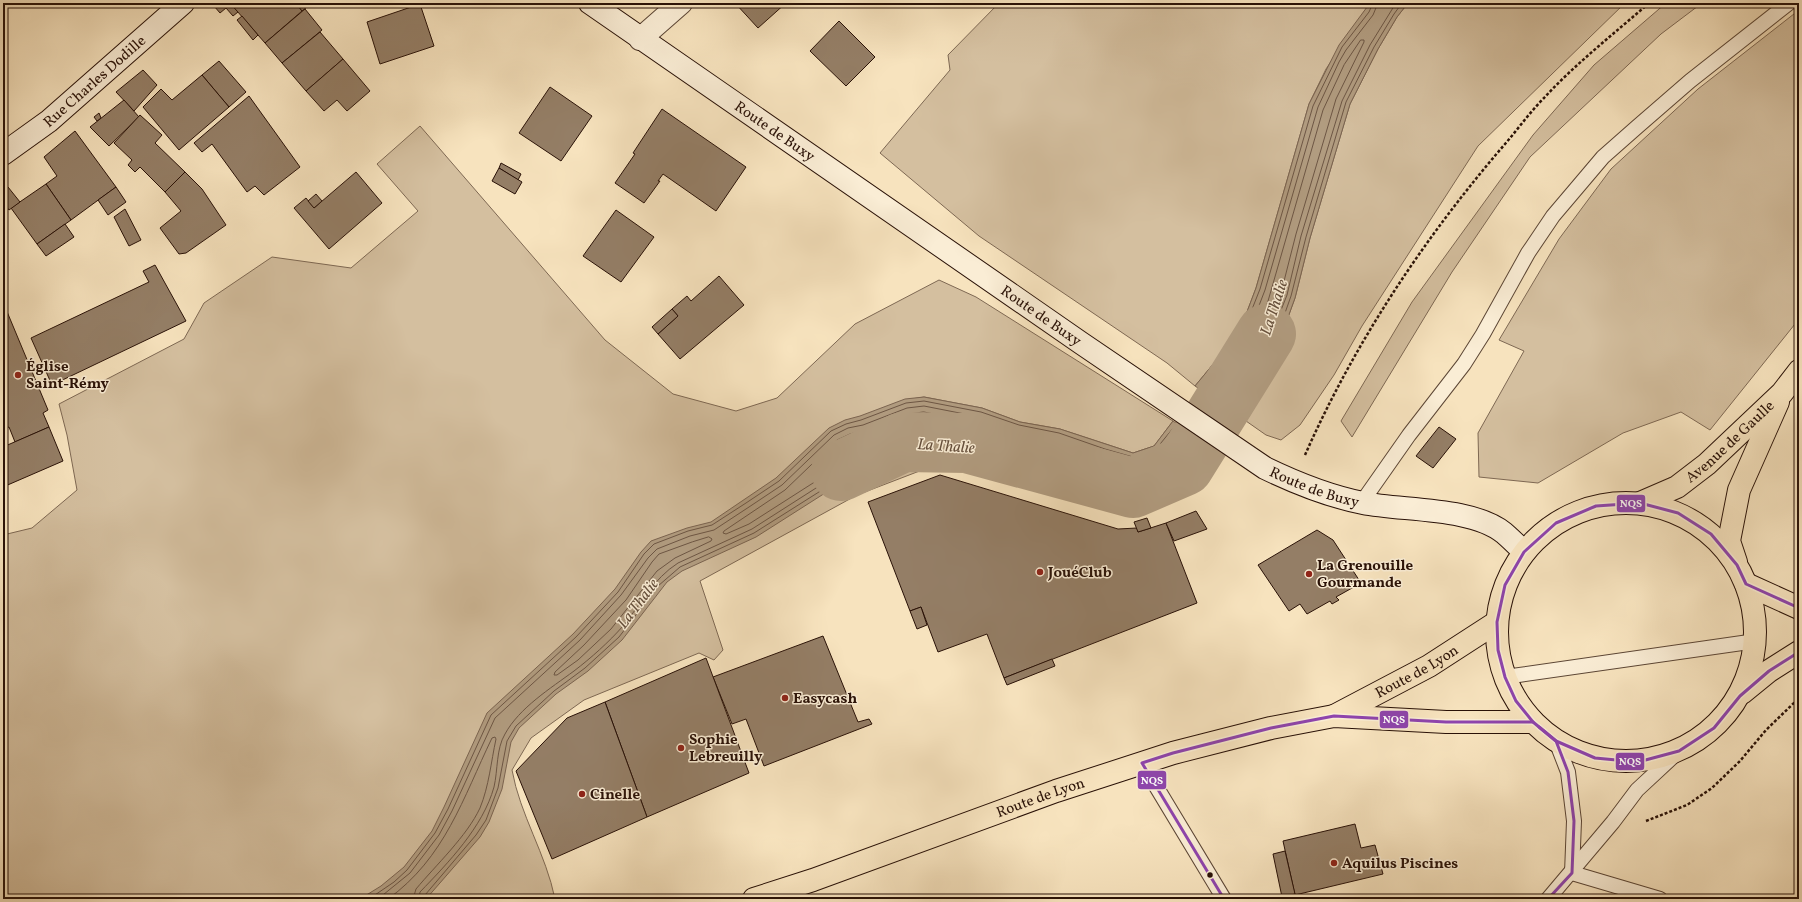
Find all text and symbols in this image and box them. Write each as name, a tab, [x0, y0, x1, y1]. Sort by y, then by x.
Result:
street label: Rue Charles Dodille	[39, 31, 151, 133]
street label: Route de Buxy	[729, 97, 819, 168]
water label: La Thalie	[1256, 277, 1294, 338]
street label: Route de Buxy	[996, 281, 1085, 352]
place label: Église Saint-Rémy	[26, 357, 110, 395]
marker: Église Saint-Rémy	[13, 370, 23, 380]
street label: Avenue de Gaulle	[1682, 396, 1780, 489]
water label: La Thalie	[916, 434, 975, 460]
street label: Route de Buxy	[1266, 463, 1361, 514]
line badge: NQS	[1616, 494, 1646, 513]
text: NQS	[1620, 497, 1642, 512]
place label: La Grenouille Gourmande	[1317, 556, 1414, 594]
place label: JouéClub	[1047, 563, 1112, 584]
marker: JouéClub	[1035, 567, 1045, 577]
marker: La Grenouille Gourmande	[1304, 569, 1314, 579]
water label: La Thalie	[613, 574, 665, 634]
street label: Route de Lyon	[1372, 641, 1463, 704]
place label: Easycash	[793, 689, 857, 710]
marker: Easycash	[780, 693, 790, 703]
line badge: NQS	[1379, 710, 1409, 729]
text: NQS	[1383, 713, 1405, 728]
place label: Sophie Lebreuilly	[689, 730, 763, 768]
marker: Sophie Lebreuilly	[676, 743, 686, 753]
line badge: NQS	[1615, 752, 1645, 771]
text: NQS	[1619, 755, 1641, 770]
line badge: NQS	[1137, 770, 1167, 790]
street label: Route de Lyon	[994, 773, 1088, 824]
text: NQS	[1141, 774, 1163, 789]
place label: Cinelle	[590, 785, 640, 806]
marker: Cinelle	[577, 789, 587, 799]
place label: Aquilus Piscines	[1342, 854, 1458, 875]
marker: Aquilus Piscines	[1329, 858, 1339, 868]
unlabelled marker	[1205, 870, 1215, 880]

